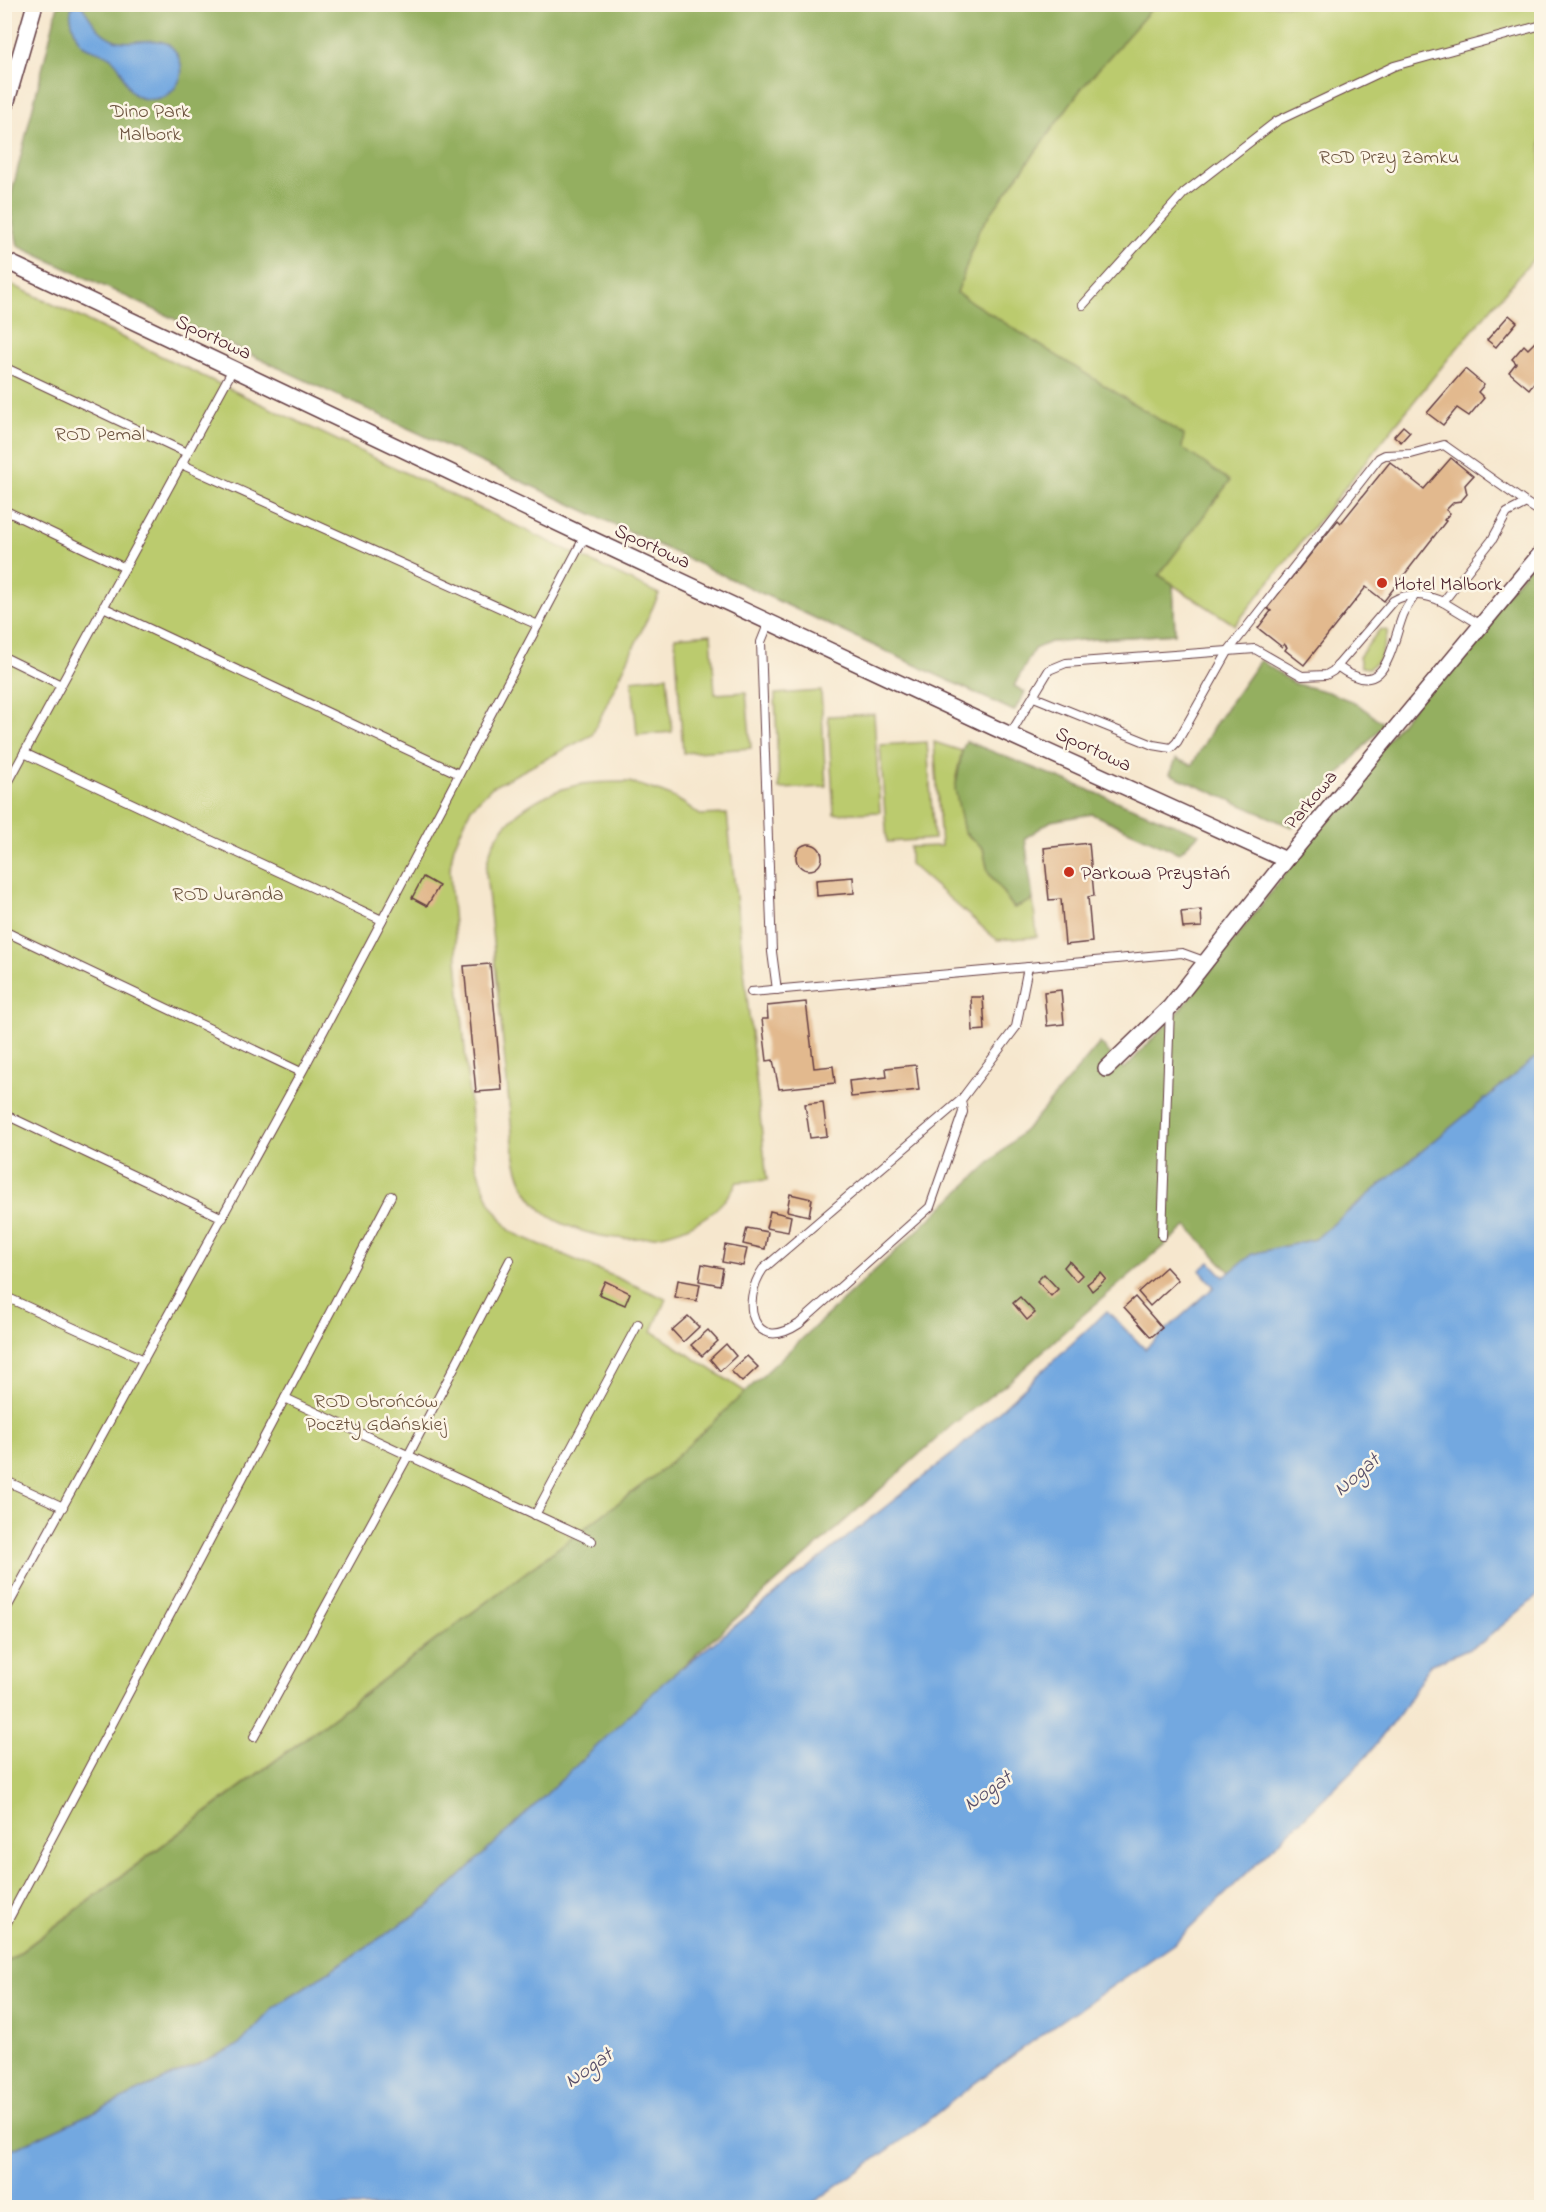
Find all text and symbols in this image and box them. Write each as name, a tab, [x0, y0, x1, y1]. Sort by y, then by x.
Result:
park label: Dino Park Malbork	[109, 98, 190, 150]
park label: ROD Przy Zamku	[1319, 144, 1459, 173]
street label: Sportowa	[170, 308, 256, 369]
park label: ROD Pemal	[55, 421, 145, 450]
street label: Sportowa	[609, 517, 695, 578]
place label: Hotel Malbork	[1394, 571, 1503, 600]
marker: Hotel Malbork	[1375, 576, 1389, 590]
street label: Sportowa	[1050, 720, 1136, 781]
street label: Parkowa	[1278, 764, 1346, 837]
place label: Parkowa Przystań	[1081, 860, 1230, 889]
marker: Parkowa Przystań	[1062, 865, 1076, 879]
park label: ROD Juranda	[172, 881, 284, 910]
park label: ROD Obrońców Poczty Gdańskiej	[306, 1388, 447, 1440]
water label: Nogat	[1327, 1446, 1389, 1505]
water label: Nogat	[958, 1763, 1021, 1820]
water label: Nogat	[559, 2040, 622, 2097]

